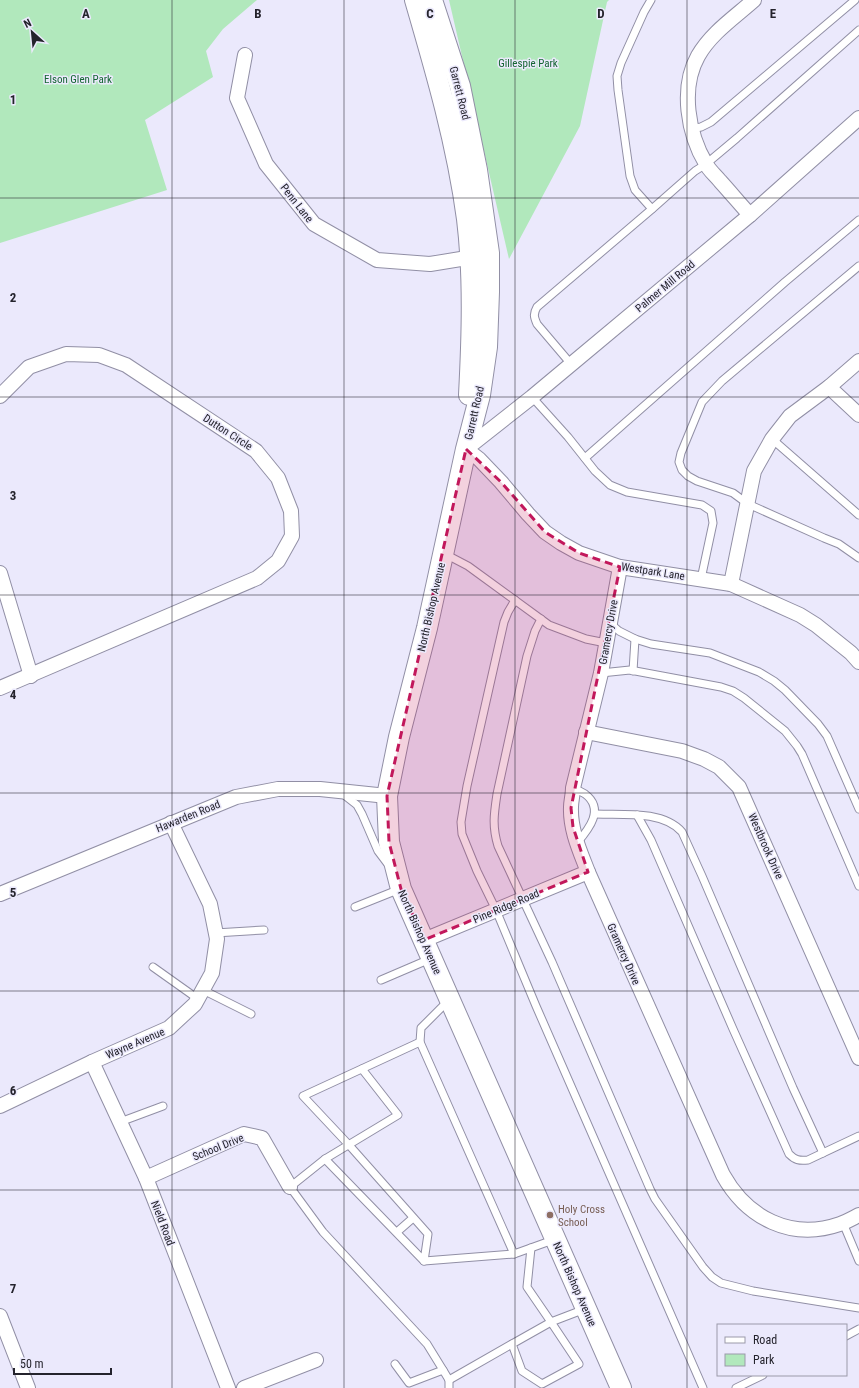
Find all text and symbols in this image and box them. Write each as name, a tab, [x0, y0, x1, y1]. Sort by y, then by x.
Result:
text: A	[82, 6, 90, 21]
text: B	[254, 6, 262, 21]
text: C	[426, 6, 434, 21]
text: D	[597, 6, 605, 21]
text: E	[770, 6, 777, 21]
north arrow	[12, 12, 52, 52]
text: N	[22, 16, 34, 31]
park label: Gillespie Park	[498, 57, 558, 70]
street label: Garrett Road	[447, 65, 472, 121]
park label: Elson Glen Park	[44, 73, 112, 86]
text: 1	[10, 92, 16, 107]
street label: Penn Lane	[278, 181, 316, 225]
street label: Palmer Mill Road	[633, 258, 698, 315]
text: 2	[10, 290, 17, 305]
street label: Garrett Road	[462, 385, 487, 441]
street label: Dutton Circle	[201, 412, 255, 453]
text: 3	[10, 488, 16, 503]
street label: Westpark Lane	[620, 560, 686, 583]
street label: North Bishop Avenue	[415, 561, 448, 653]
street label: Gramercy Drive	[596, 599, 621, 666]
text: 4	[10, 687, 17, 702]
street label: Hawarden Road	[154, 798, 222, 835]
street label: Westbrook Drive	[745, 811, 786, 881]
text: 5	[10, 885, 17, 900]
street label: Pine Ridge Road	[471, 887, 541, 926]
street label: North Bishop Avenue	[395, 888, 444, 976]
street label: Gramercy Drive	[604, 922, 643, 987]
street label: Wayne Avenue	[104, 1025, 167, 1062]
text: 6	[10, 1083, 17, 1098]
street label: School Drive	[191, 1131, 246, 1164]
street label: Nield Road	[148, 1199, 177, 1247]
place label: Holy Cross School	[558, 1203, 605, 1229]
marker: Holy Cross School	[545, 1210, 555, 1220]
street label: North Bishop Avenue	[550, 1240, 599, 1328]
text: 7	[10, 1281, 17, 1296]
legend	[717, 1324, 847, 1376]
text: Road	[753, 1333, 777, 1347]
scale bar	[14, 1350, 111, 1376]
text: Park	[753, 1353, 775, 1367]
text: 50 m	[20, 1357, 44, 1371]

